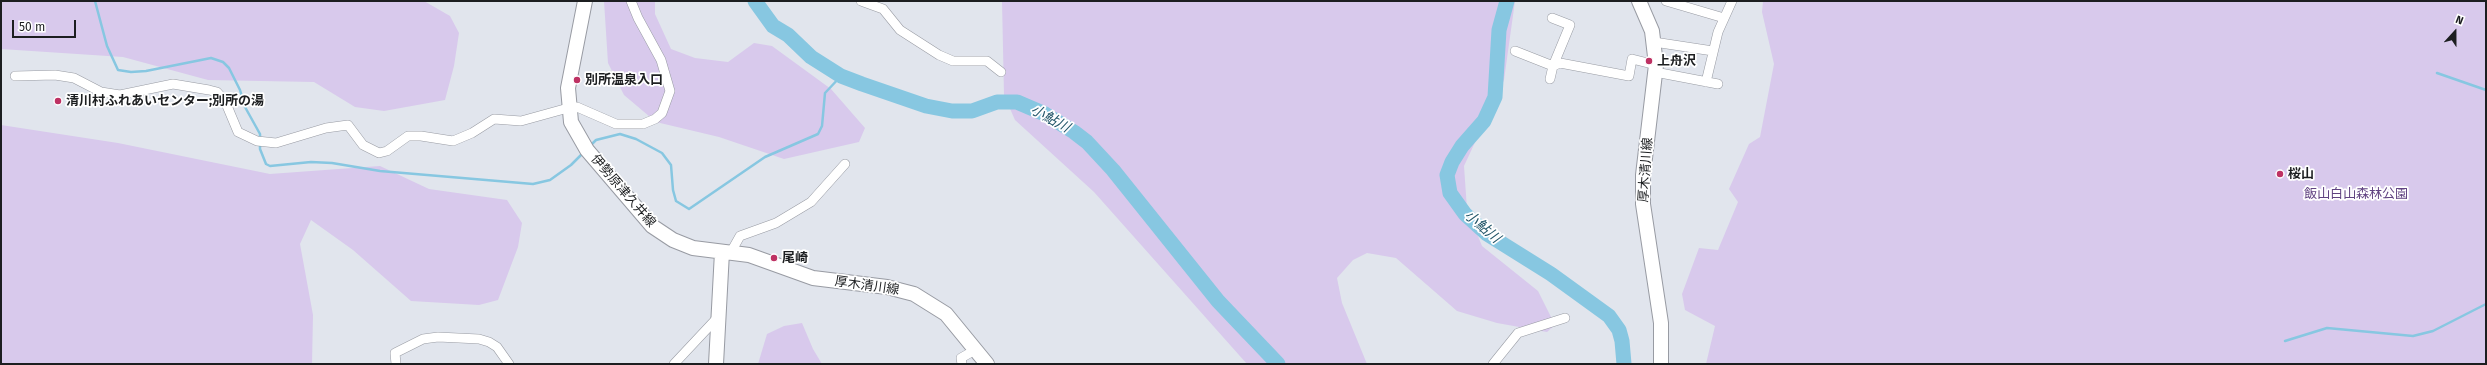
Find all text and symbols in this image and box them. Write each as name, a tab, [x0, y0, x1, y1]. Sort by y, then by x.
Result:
scale bar	[14, 12, 78, 38]
north arrow	[2435, 12, 2475, 52]
text: N	[2454, 13, 2465, 28]
text: 50 m	[19, 20, 45, 34]
place label: 上舟沢	[1657, 53, 1696, 69]
marker: 上舟沢	[1644, 56, 1654, 66]
place label: 別所温泉入口	[585, 72, 663, 88]
marker: 別所温泉入口	[572, 75, 582, 85]
place label: 清川村ふれあいセンター;別所の湯	[66, 93, 264, 109]
marker: 清川村ふれあいセンター;別所の湯	[53, 96, 63, 106]
water label: 小鮎川	[1028, 101, 1072, 137]
street label: 厚木清川線	[1636, 137, 1656, 203]
street label: 伊勢原津久井線	[587, 152, 659, 230]
place label: 桜山	[2288, 166, 2314, 182]
marker: 桜山	[2275, 169, 2285, 179]
park label: 飯山白山森林公園	[2304, 186, 2408, 202]
water label: 小鮎川	[1461, 207, 1503, 247]
place label: 尾崎	[782, 250, 808, 266]
marker: 尾崎	[769, 253, 779, 263]
street label: 厚木清川線	[834, 274, 900, 298]

